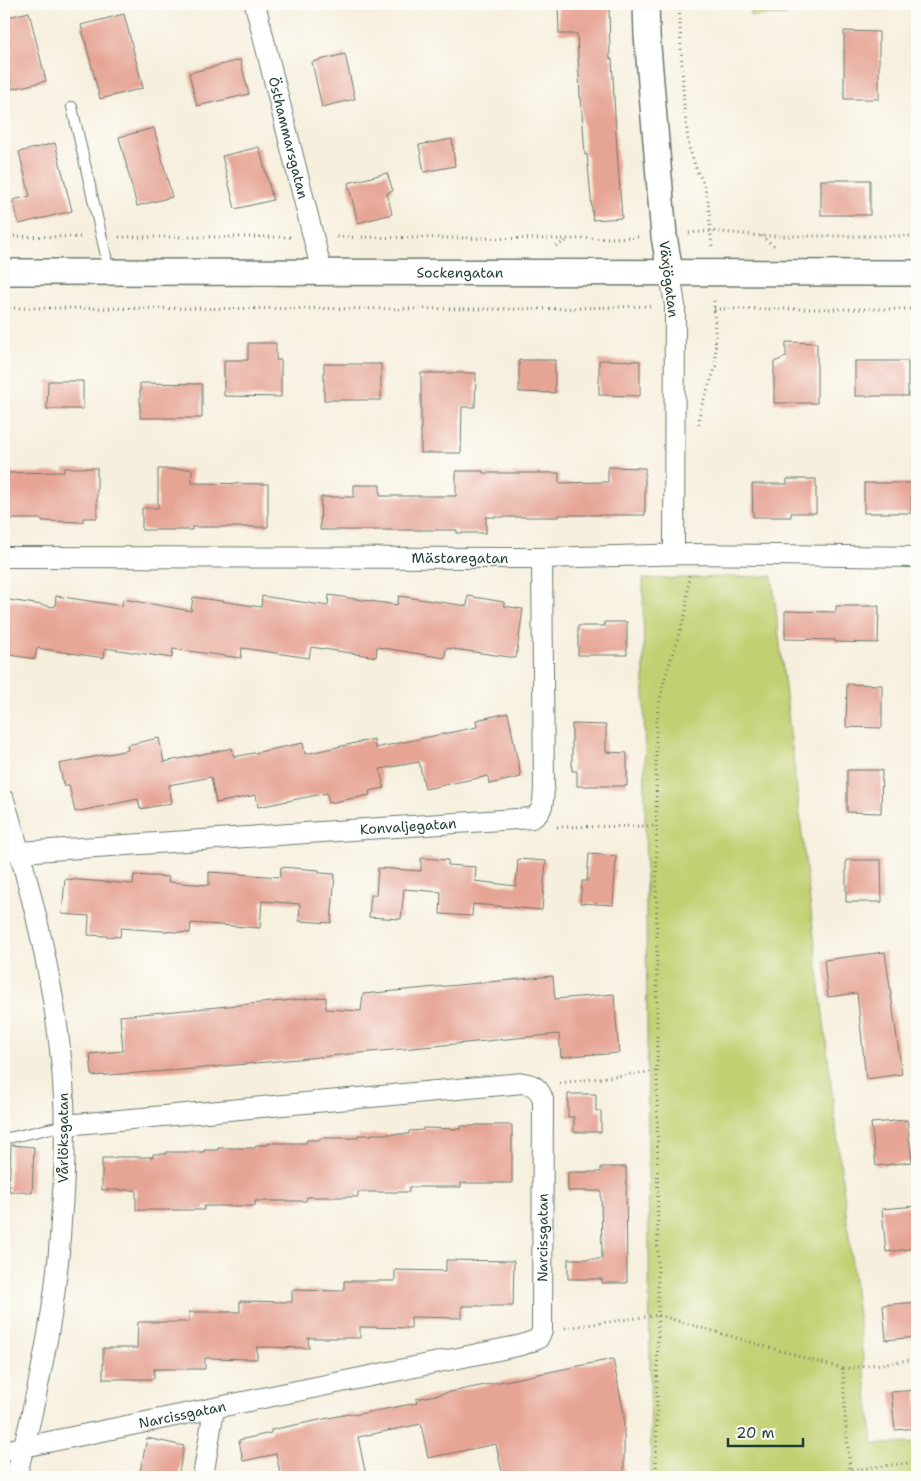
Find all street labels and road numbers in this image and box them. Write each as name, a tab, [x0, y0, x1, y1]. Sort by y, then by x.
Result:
street label: Östhammarsgatan	[265, 75, 312, 201]
street label: Växjögatan	[655, 240, 683, 319]
street label: Sockengatan	[417, 263, 504, 282]
street label: Mästaregatan	[412, 549, 509, 567]
street label: Konvaljegatan	[359, 814, 457, 838]
street label: Vårlöksgatan	[54, 1092, 72, 1183]
street label: Narcissgatan	[533, 1193, 552, 1282]
street label: Narcissgatan	[137, 1397, 228, 1432]

